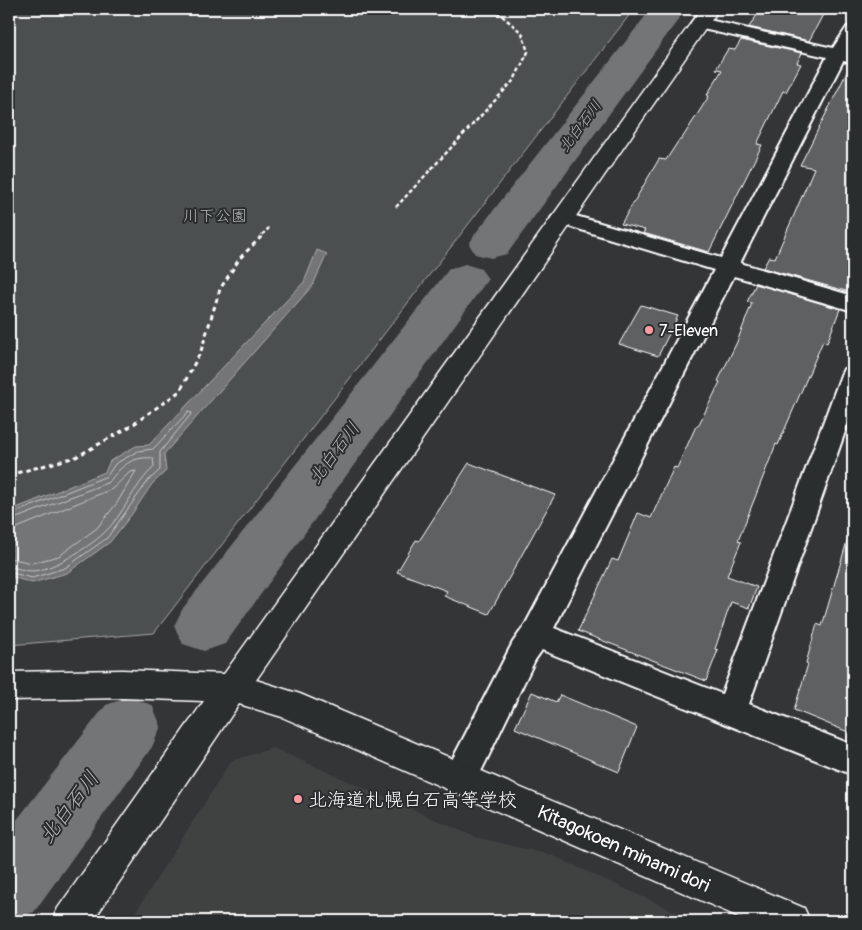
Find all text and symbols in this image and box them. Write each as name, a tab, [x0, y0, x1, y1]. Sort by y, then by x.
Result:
water label: 北白石川	[555, 97, 606, 156]
park label: 川下公園	[183, 206, 247, 226]
place label: 7-Eleven	[659, 321, 718, 341]
marker: 7-Eleven	[643, 324, 655, 336]
water label: 北白石川	[304, 418, 365, 489]
water label: 北白石川	[33, 766, 105, 849]
place label: 北海道札幌白石高等学校	[308, 788, 517, 812]
marker: 北海道札幌白石高等学校	[292, 793, 304, 805]
street label: Kitagokoen minami dori	[534, 800, 714, 898]

